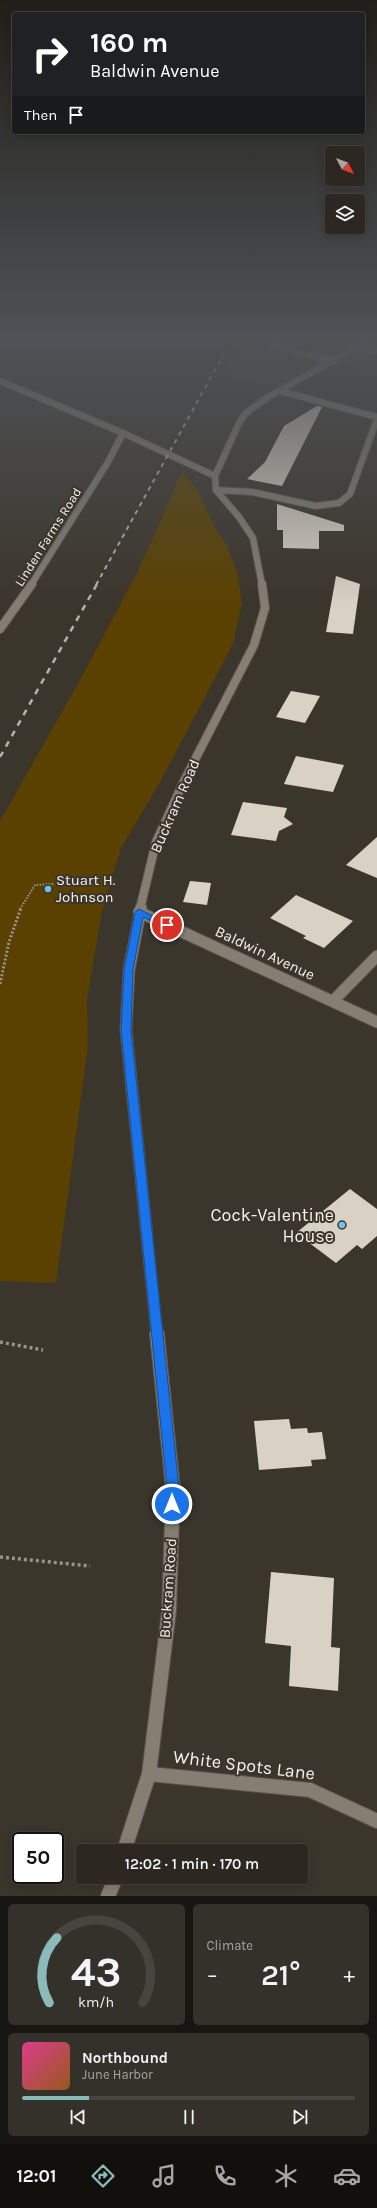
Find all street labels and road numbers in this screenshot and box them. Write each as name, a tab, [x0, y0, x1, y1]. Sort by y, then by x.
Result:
street label: Linden Farms Road	[12, 485, 84, 589]
street label: Buckram Road	[146, 756, 204, 856]
street label: Baldwin Avenue	[212, 922, 318, 984]
street label: Buckram Road	[156, 1537, 180, 1639]
street label: White Spots Lane	[172, 1745, 316, 1785]

